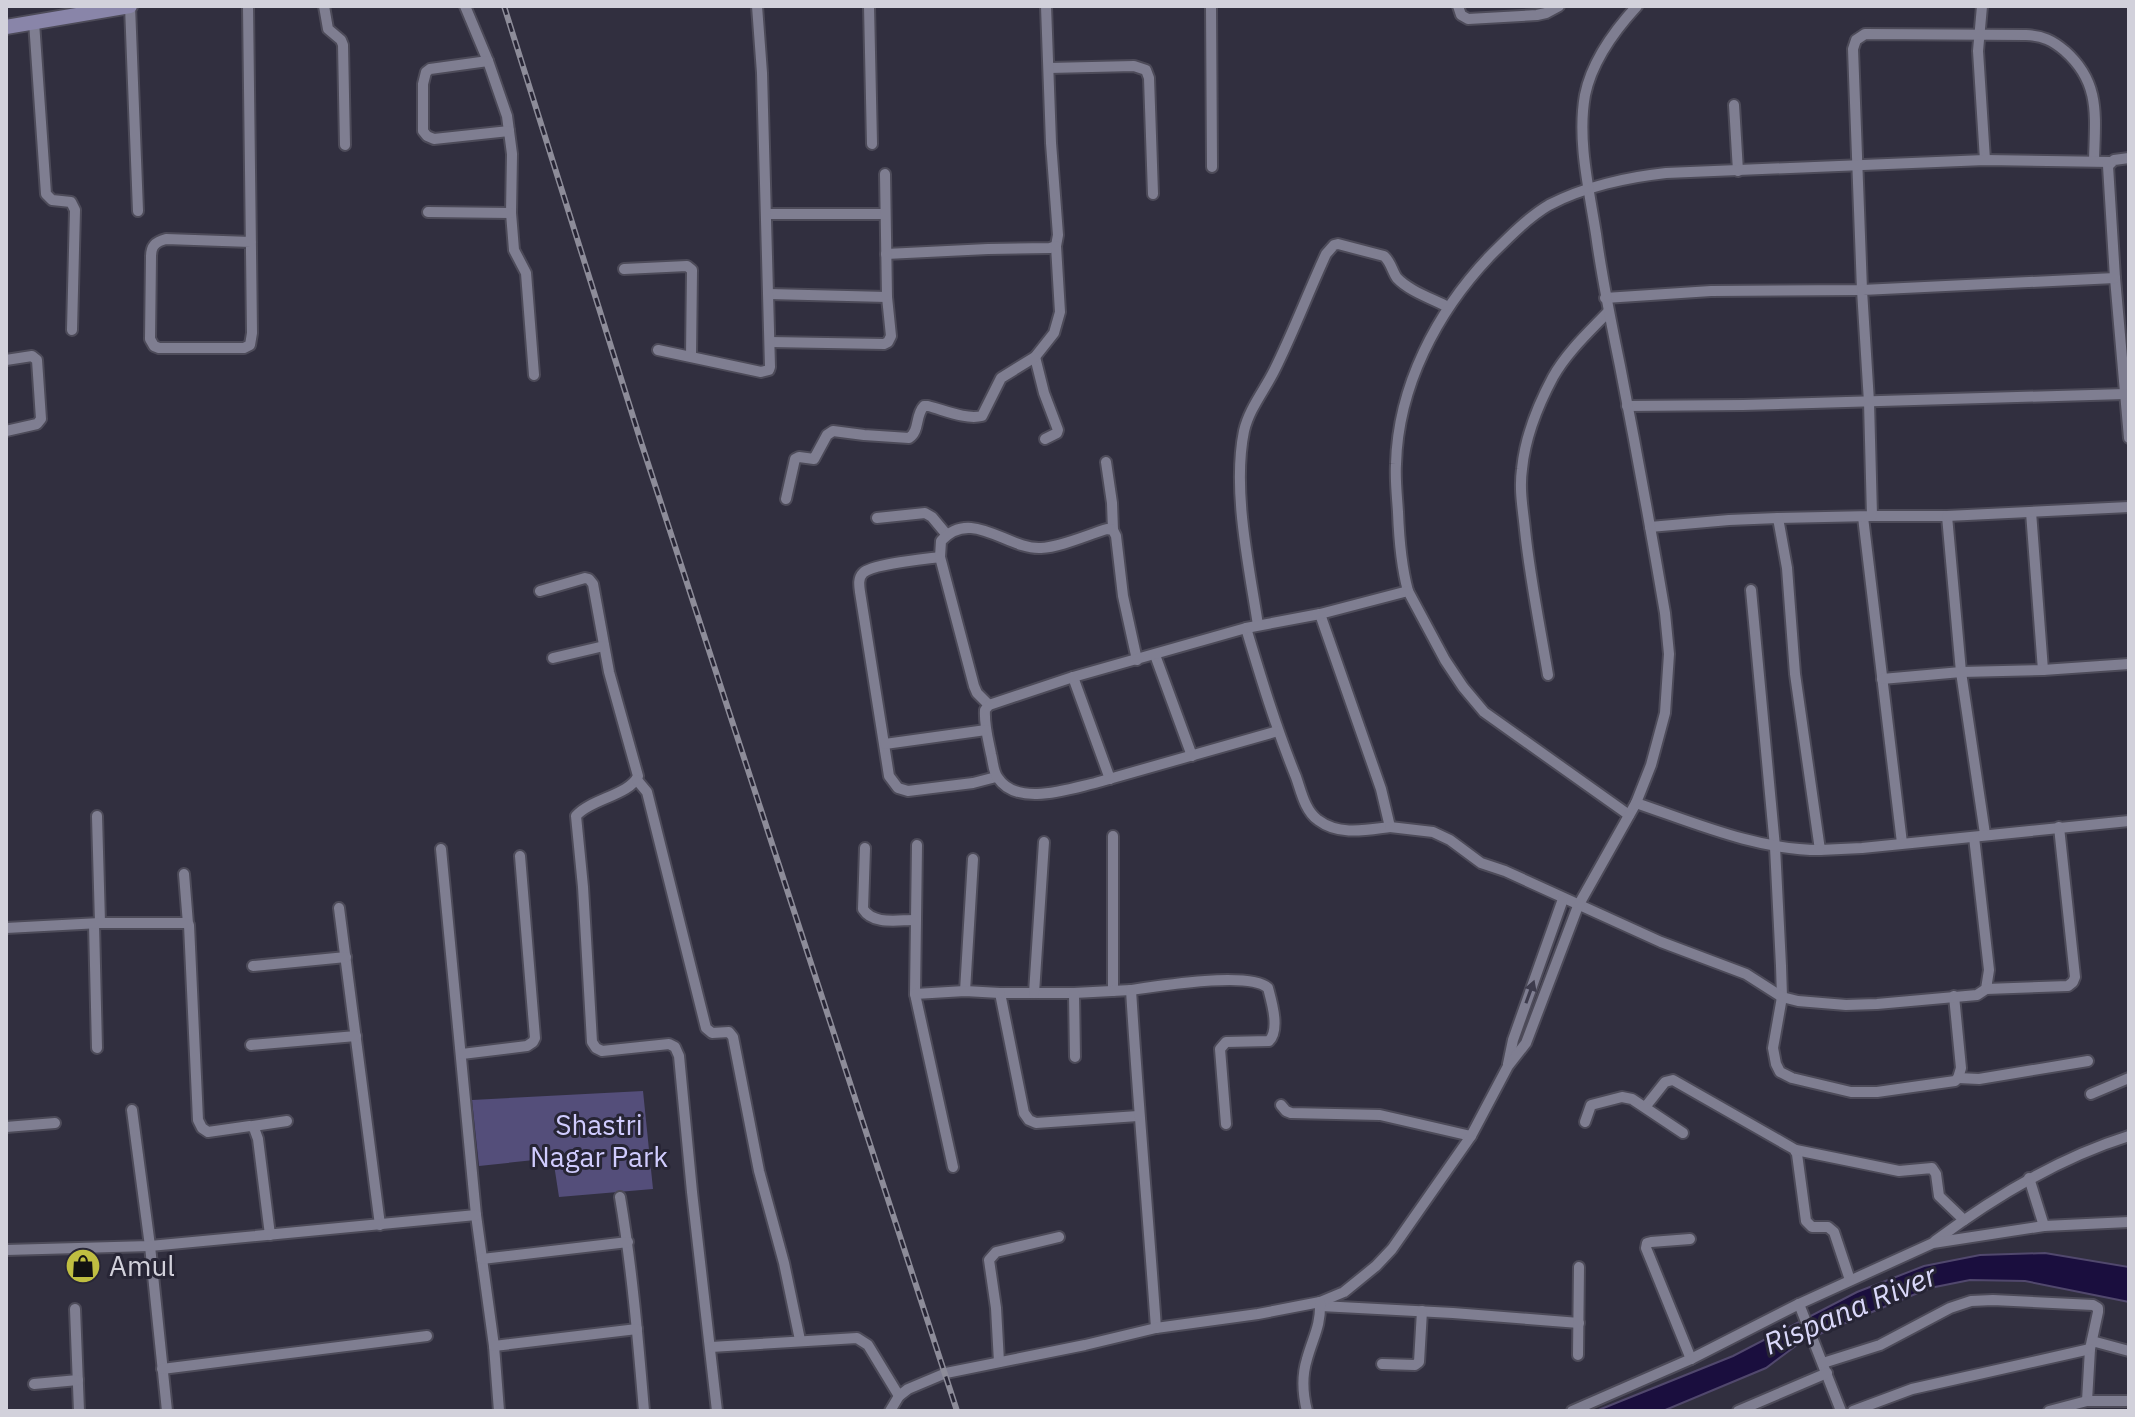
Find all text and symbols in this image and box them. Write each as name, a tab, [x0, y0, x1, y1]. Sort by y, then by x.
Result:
one-way arrow	[1525, 979, 1537, 1003]
park label: Shastri Nagar Park	[530, 1106, 668, 1175]
shop icon: Amul	[64, 1247, 102, 1285]
place label: Amul	[109, 1247, 175, 1284]
water label: Rispana River	[1757, 1254, 1943, 1363]

